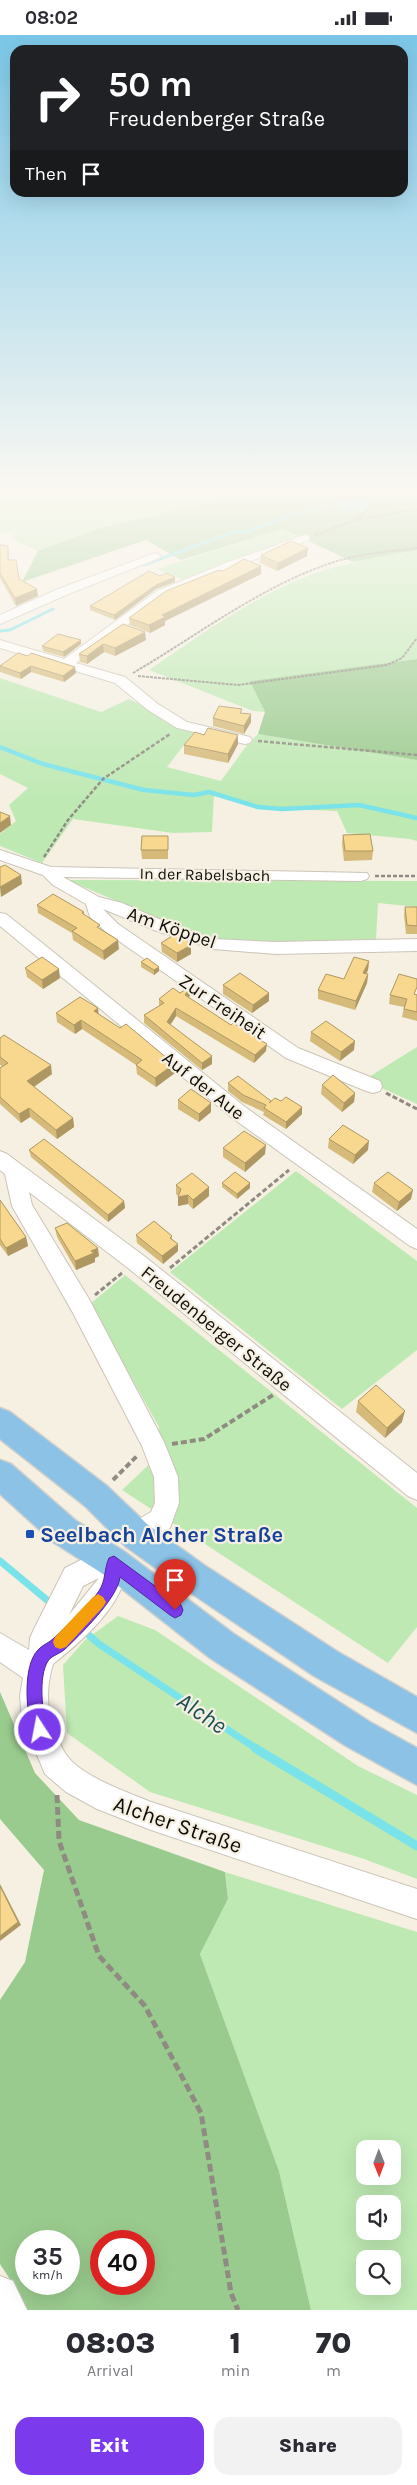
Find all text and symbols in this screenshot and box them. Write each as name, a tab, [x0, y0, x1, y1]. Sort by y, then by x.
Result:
text: 08:02	[25, 7, 78, 29]
text: 50 m	[108, 64, 193, 105]
icon: right	[25, 65, 90, 130]
text: Freudenberger Straße	[108, 106, 325, 132]
icon: arrive	[77, 160, 105, 188]
text: Then	[25, 163, 67, 185]
street label: In der Rabelsbach	[140, 864, 270, 885]
street label: Am Köppel	[124, 903, 219, 953]
street label: Zur Freiheit	[175, 970, 270, 1044]
street label: Auf der Aue	[158, 1047, 249, 1125]
street label: Freudenberger Straße	[137, 1261, 296, 1396]
place label: Seelbach Alcher Straße	[40, 1522, 283, 1548]
marker: Seelbach Alcher Straße	[24, 1528, 36, 1540]
pin	[154, 1559, 196, 1610]
icon: arrive	[161, 1566, 189, 1594]
water label: Alche	[172, 1686, 232, 1740]
position arrow	[13, 1703, 65, 1755]
street label: Alcher Straße	[110, 1791, 245, 1859]
north arrow	[356, 2140, 401, 2185]
map controls	[356, 2140, 401, 2295]
button: sound	[356, 2195, 401, 2240]
speed limit sign: 40	[90, 2230, 155, 2295]
text: 35	[32, 2242, 63, 2271]
button: search	[356, 2250, 401, 2295]
text: km/h	[32, 2268, 63, 2282]
text: 08:03	[65, 2325, 155, 2361]
text: 1	[230, 2325, 241, 2361]
text: 70	[316, 2325, 352, 2361]
text: Arrival	[87, 2361, 134, 2380]
text: min	[221, 2361, 250, 2380]
text: m	[326, 2361, 341, 2380]
button: Exit	[15, 2417, 204, 2475]
button: Share	[214, 2417, 402, 2475]

